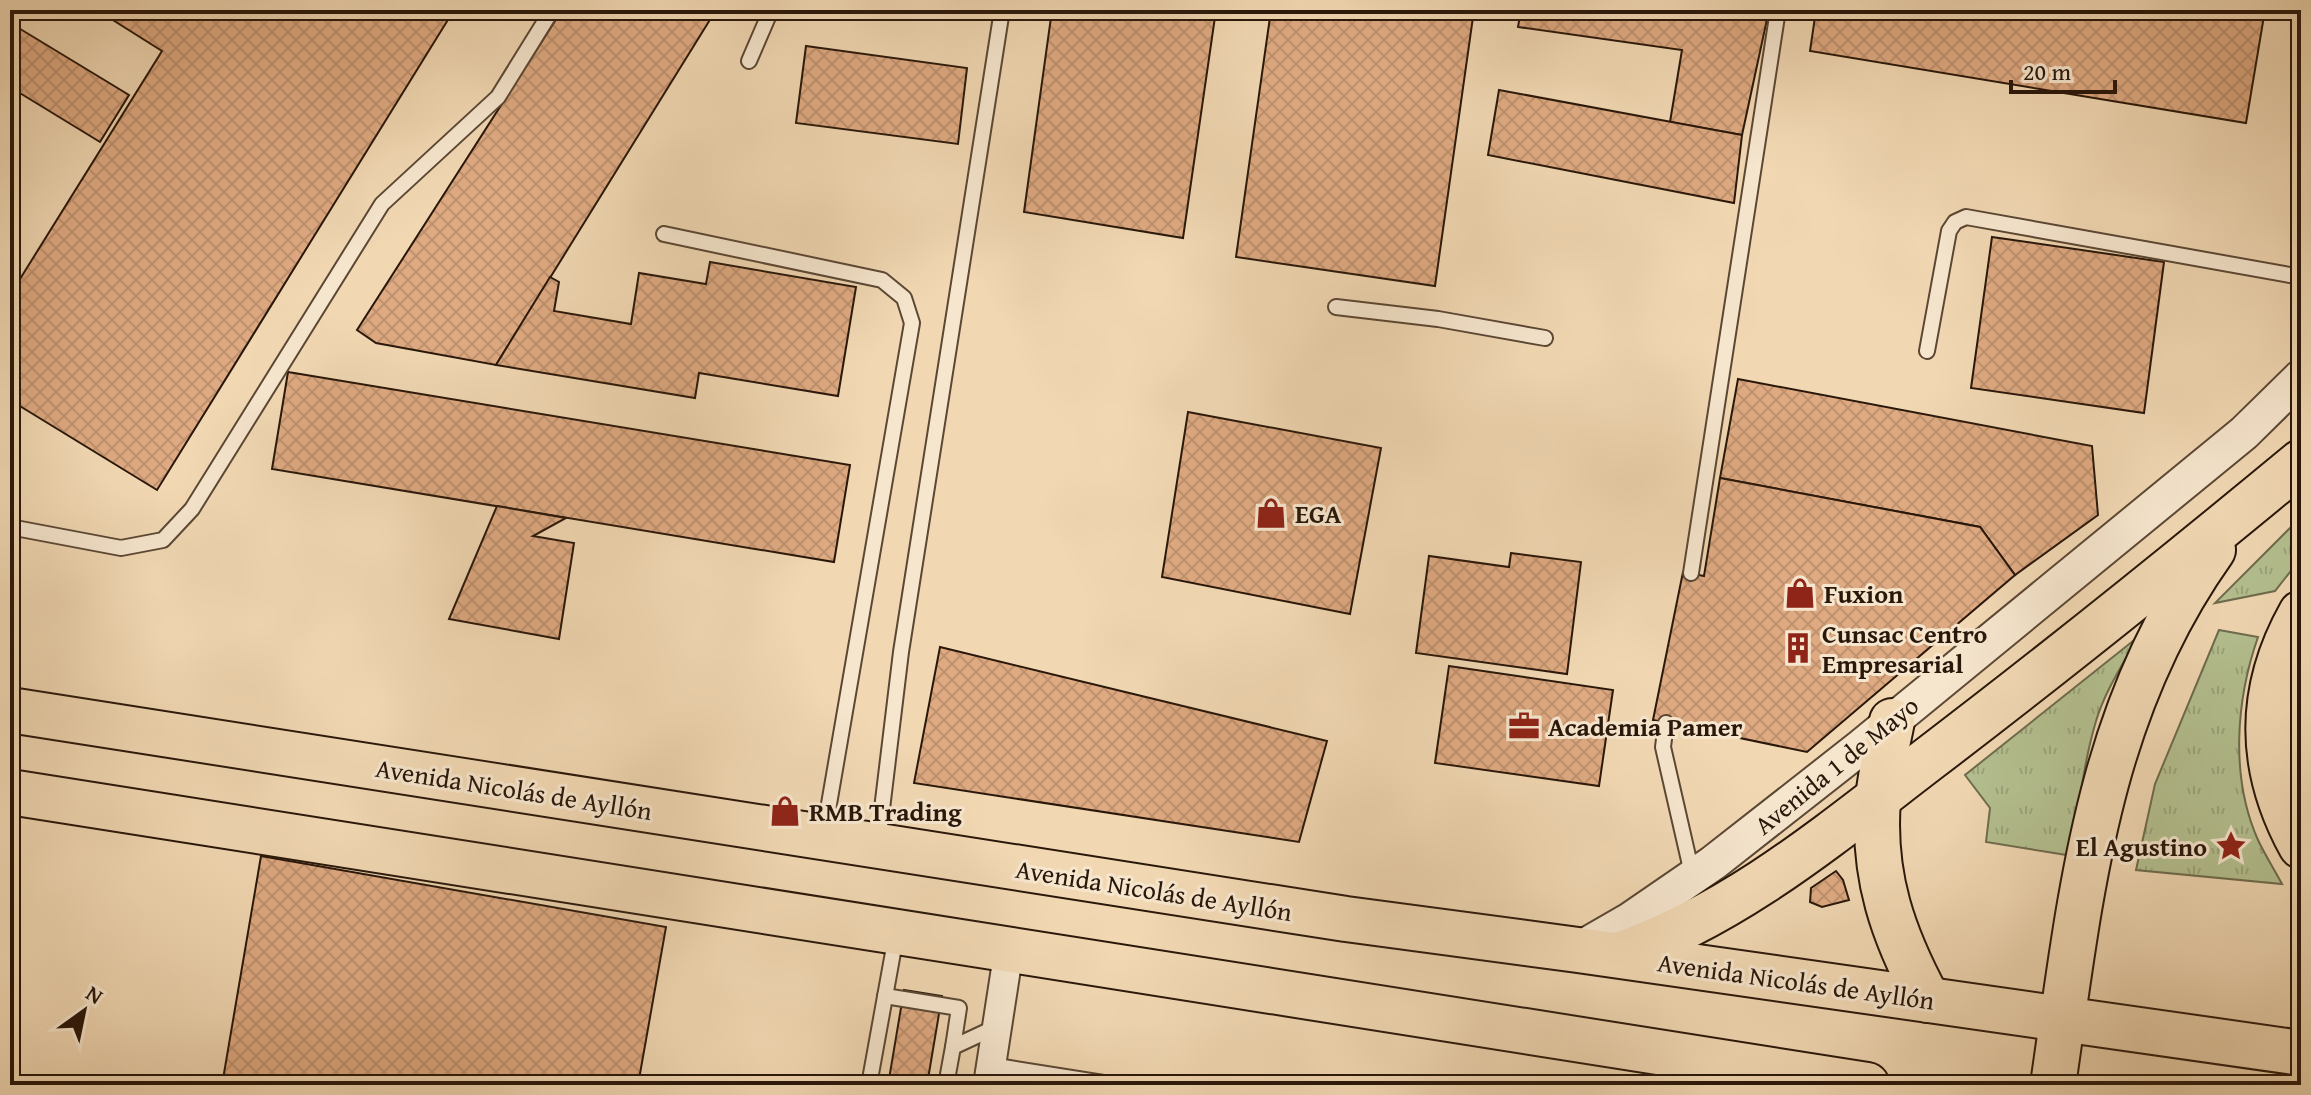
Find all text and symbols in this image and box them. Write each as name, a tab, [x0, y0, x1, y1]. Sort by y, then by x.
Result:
scale bar	[2011, 44, 2115, 94]
text: 20 m	[2023, 54, 2071, 89]
place label: EGA	[1295, 494, 1342, 533]
shop icon: EGA	[1254, 496, 1288, 530]
place label: Fuxion	[1824, 574, 1904, 613]
shop icon: Fuxion	[1783, 576, 1817, 610]
place label: Cunsac Centro Empresarial	[1822, 614, 1987, 683]
building icon: Cunsac Centro Empresarial	[1781, 631, 1815, 665]
street label: Avenida 1 de Mayo	[1745, 686, 1927, 844]
place label: Academia Pamer	[1548, 707, 1743, 746]
office icon: Academia Pamer	[1507, 709, 1541, 743]
street label: Avenida Nicolás de Ayllón	[373, 748, 655, 830]
place label: RMB Trading	[809, 792, 962, 831]
shop icon: RMB Trading	[768, 794, 802, 828]
place label: El Agustino	[2076, 827, 2207, 866]
place icon: El Agustino	[2214, 829, 2248, 863]
street label: Avenida Nicolás de Ayllón	[1013, 849, 1295, 931]
street label: Avenida Nicolás de Ayllón	[1655, 942, 1937, 1020]
north arrow	[44, 971, 124, 1051]
text: N	[80, 977, 110, 1012]

